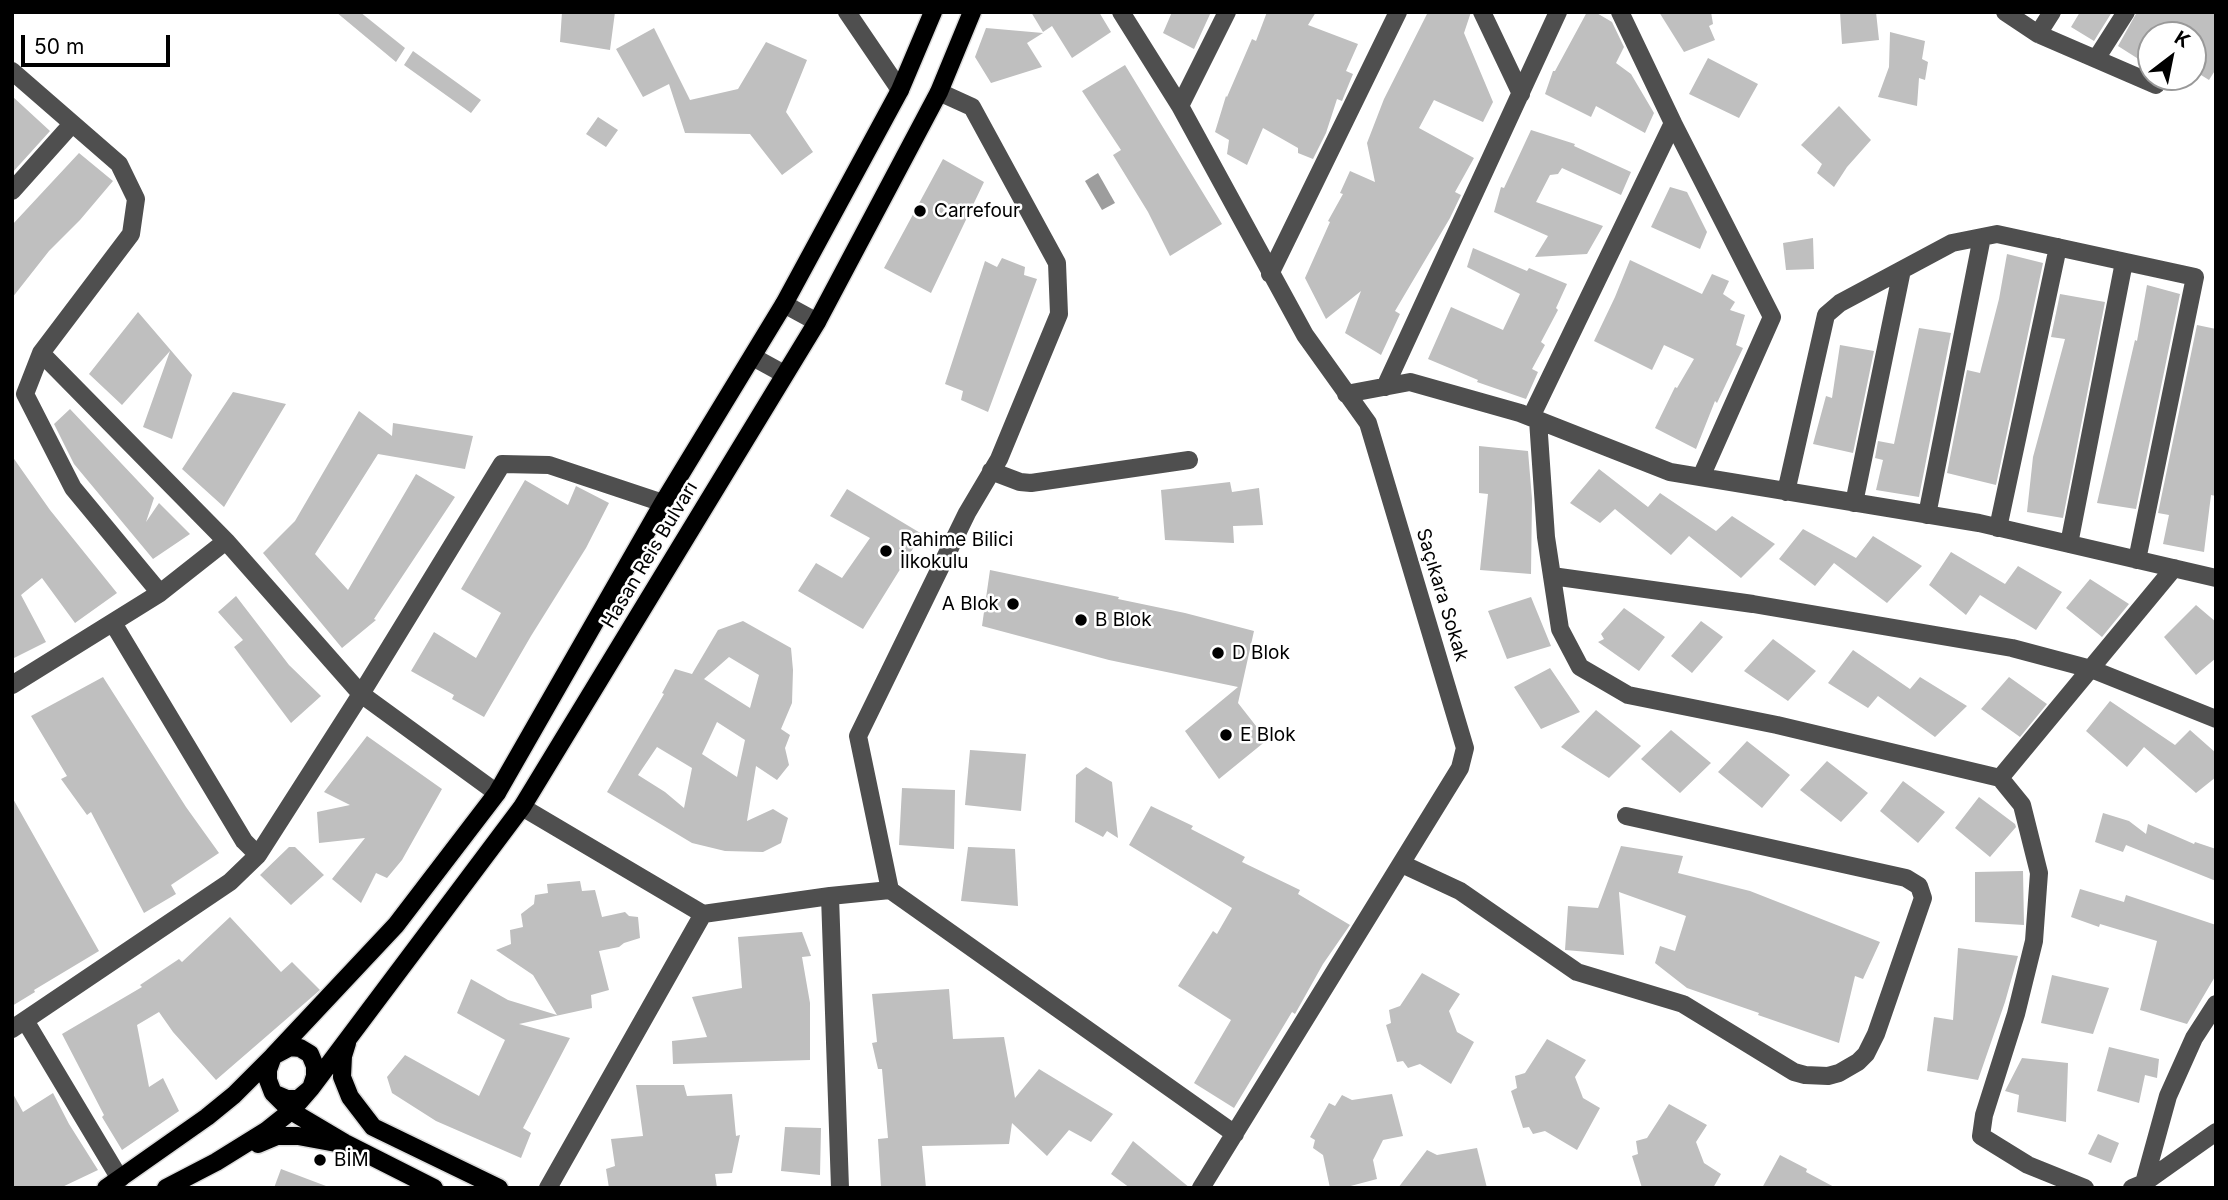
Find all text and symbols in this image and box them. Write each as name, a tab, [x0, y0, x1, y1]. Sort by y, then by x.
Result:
scale bar	[24, 21, 173, 65]
north arrow	[2137, 21, 2207, 91]
text: K	[2170, 26, 2194, 53]
text: 50 m	[34, 34, 84, 59]
place label: Carrefour	[934, 200, 1020, 222]
marker: Carrefour	[912, 203, 928, 219]
street label: Hasan Reis Bulvarı	[597, 478, 703, 632]
street label: Saçıkara Sokak	[1411, 526, 1473, 664]
place label: Rahime Bilici İlkokulu	[900, 529, 1013, 573]
marker: Rahime Bilici İlkokulu	[878, 543, 894, 559]
place label: A Blok	[942, 593, 999, 615]
marker: A Blok	[1005, 596, 1021, 612]
place label: B Blok	[1095, 609, 1152, 631]
marker: B Blok	[1073, 612, 1089, 628]
place label: D Blok	[1232, 642, 1290, 664]
marker: D Blok	[1210, 645, 1226, 661]
place label: E Blok	[1240, 724, 1296, 746]
marker: E Blok	[1218, 727, 1234, 743]
place label: BİM	[334, 1149, 369, 1171]
marker: BİM	[312, 1152, 328, 1168]

